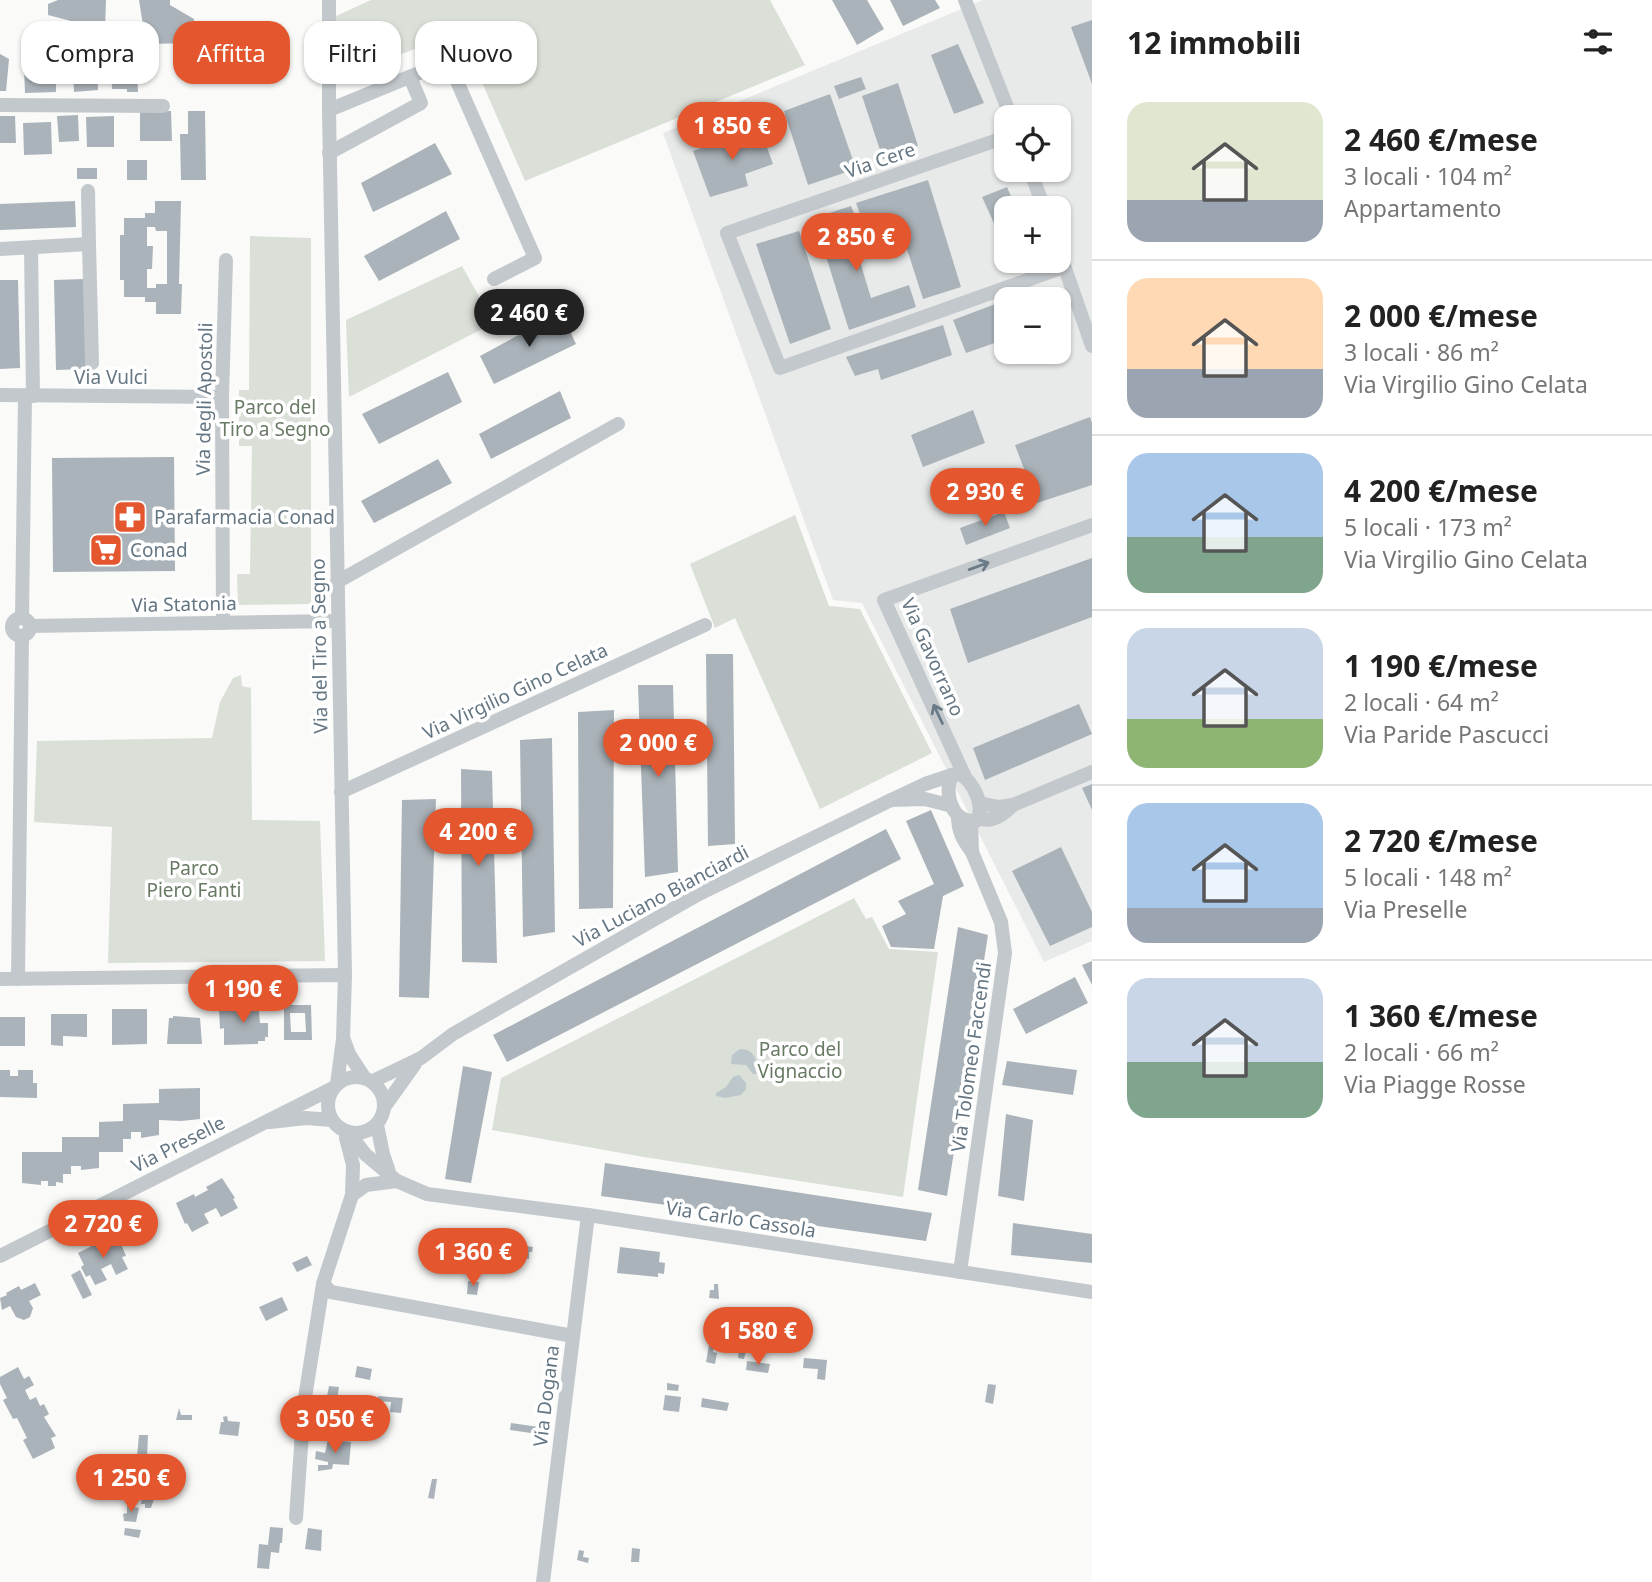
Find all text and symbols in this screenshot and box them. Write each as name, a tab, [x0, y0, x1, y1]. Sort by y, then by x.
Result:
chip: Compra	[21, 21, 159, 84]
chip: Affitta	[173, 21, 290, 84]
chip: Filtri	[304, 21, 401, 84]
chip: Nuovo	[415, 21, 537, 84]
text: 12 immobili	[1127, 22, 1301, 63]
icon: filters	[1579, 23, 1617, 61]
pin: 1 850 €	[667, 102, 797, 162]
map controls	[994, 105, 1071, 364]
button: locate	[994, 105, 1071, 182]
text: 1 850 €	[693, 109, 771, 141]
text: 2 460 €/mese	[1344, 119, 1538, 160]
icon: home	[1183, 130, 1267, 214]
street label: Via Cere	[841, 136, 919, 184]
text: 3 locali · 104 m²	[1344, 160, 1512, 192]
text: Appartamento	[1344, 192, 1502, 224]
button: +	[994, 196, 1071, 273]
pin: 2 850 €	[791, 214, 921, 273]
text: 2 850 €	[817, 220, 895, 252]
button: −	[994, 287, 1071, 364]
pin: 2 460 €	[464, 290, 594, 349]
text: 2 000 €/mese	[1344, 295, 1538, 336]
text: 2 460 €	[490, 296, 568, 328]
icon: home	[1183, 306, 1267, 390]
street label: Via degli Apostoli	[190, 322, 218, 476]
text: 3 locali · 86 m²	[1344, 336, 1499, 368]
street label: Via Vulci	[74, 364, 148, 390]
text: Via Virgilio Gino Celata	[1344, 368, 1588, 400]
park label: Parco del Tiro a Segno	[219, 394, 331, 442]
pin: 2 930 €	[920, 468, 1050, 528]
text: 4 200 €/mese	[1344, 470, 1538, 511]
text: 2 930 €	[946, 475, 1024, 507]
icon: home	[1183, 481, 1267, 565]
pharmacy icon: Parafarmacia Conad	[111, 498, 149, 536]
place label: Parafarmacia Conad	[154, 504, 335, 530]
text: 5 locali · 173 m²	[1344, 511, 1512, 543]
supermarket icon: Conad	[87, 531, 125, 569]
place label: Conad	[130, 537, 188, 563]
text: Via Virgilio Gino Celata	[1344, 543, 1588, 575]
street label: Via del Tiro a Segno	[304, 558, 334, 734]
one-way arrow	[968, 559, 990, 571]
street label: Via Statonia	[131, 590, 237, 618]
street label: Via Gavorrano	[895, 594, 971, 720]
street label: Via Virgilio Gino Celata	[418, 637, 612, 745]
text: 1 190 €/mese	[1344, 645, 1538, 686]
icon: home	[1183, 656, 1267, 740]
text: 2 locali · 64 m²	[1344, 686, 1499, 718]
one-way arrow	[930, 704, 944, 725]
text: Via Paride Pascucci	[1344, 718, 1549, 750]
pin: 2 000 €	[593, 720, 723, 779]
text: 2 000 €	[619, 726, 697, 758]
pin: 4 200 €	[413, 808, 543, 868]
text: 4 200 €	[439, 815, 517, 847]
text: 2 720 €/mese	[1344, 820, 1538, 861]
icon: home	[1183, 831, 1267, 915]
street label: Via Luciano Bianciardi	[569, 839, 753, 953]
park label: Parco Piero Fanti	[146, 855, 242, 903]
text: 5 locali · 148 m²	[1344, 861, 1512, 893]
text: Via Preselle	[1344, 893, 1467, 925]
street label: Via Tolomeo Faccendi	[945, 960, 997, 1154]
pin: 1 190 €	[178, 965, 308, 1025]
text: 1 190 €	[204, 972, 282, 1004]
text: 1 360 €/mese	[1344, 995, 1538, 1036]
icon: home	[1183, 1006, 1267, 1090]
park label: Parco del Vignaccio	[757, 1036, 843, 1084]
text: 2 locali · 66 m²	[1344, 1036, 1499, 1068]
text: Via Piagge Rosse	[1344, 1068, 1526, 1100]
street label: Via Preselle	[127, 1109, 229, 1179]
street label: Via Carlo Cassola	[664, 1194, 818, 1244]
pin: 2 720 €	[38, 1200, 168, 1260]
text: 2 720 €	[64, 1207, 142, 1239]
pin: 1 360 €	[408, 1228, 538, 1288]
text: 1 360 €	[434, 1235, 512, 1267]
pin: 1 580 €	[693, 1308, 823, 1367]
text: 1 580 €	[719, 1314, 797, 1346]
street label: Via Dogana	[527, 1344, 565, 1448]
pin: 3 050 €	[270, 1396, 400, 1455]
text: 3 050 €	[296, 1402, 374, 1434]
pin: 1 250 €	[66, 1454, 196, 1514]
text: 1 250 €	[92, 1461, 170, 1493]

